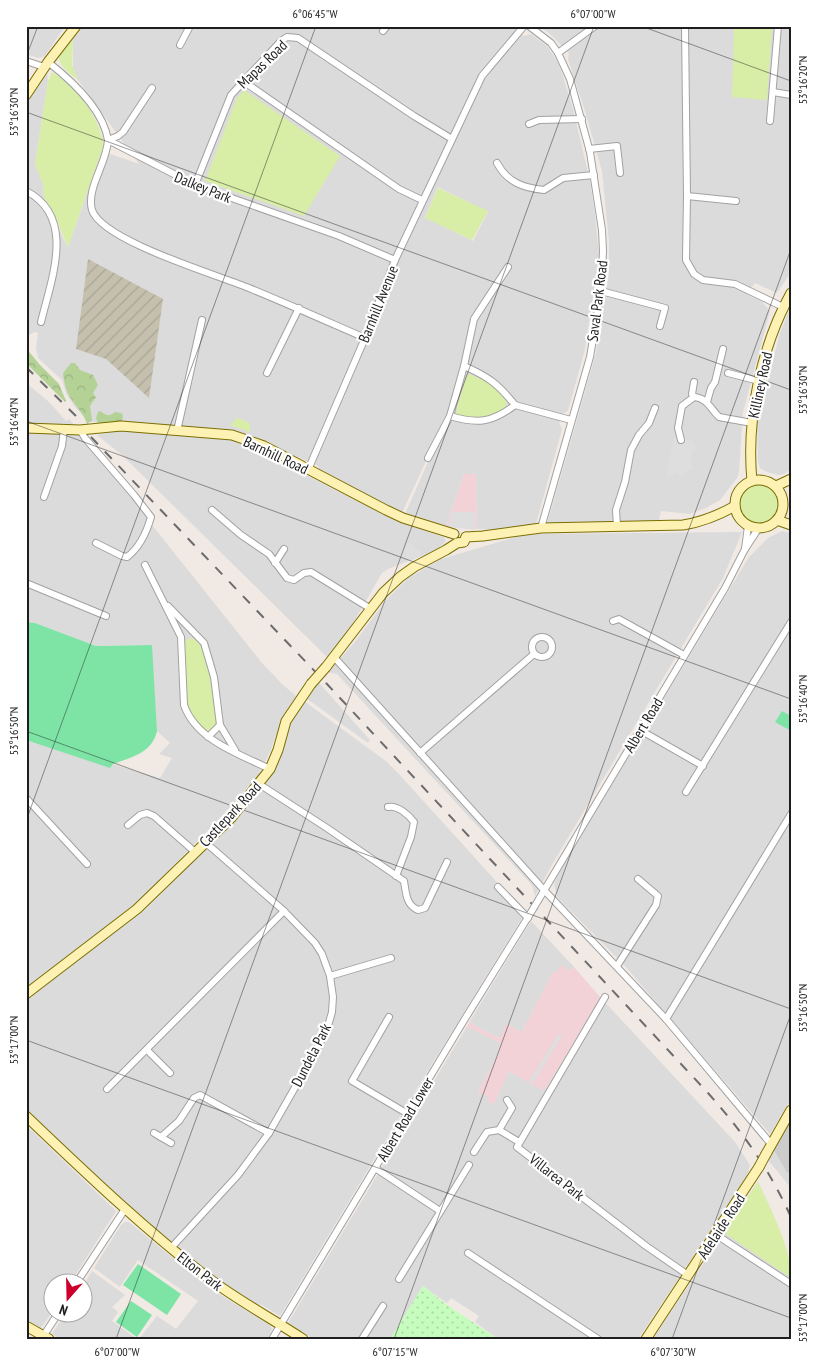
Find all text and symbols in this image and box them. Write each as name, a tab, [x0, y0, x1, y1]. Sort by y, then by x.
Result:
text: 6°06'45"W	[292, 6, 338, 21]
text: 6°07'00"W	[570, 6, 616, 21]
street label: Mapas Road	[233, 36, 291, 92]
text: 53°16'20"N	[795, 56, 810, 104]
text: 53°16'30"N	[6, 88, 21, 136]
street label: Dalkey Park	[172, 167, 234, 207]
street label: Saval Park Road	[583, 259, 611, 343]
street label: Barnhill Avenue	[354, 263, 402, 345]
street label: Killiney Road	[744, 350, 776, 420]
text: 53°16'30"N	[795, 366, 810, 414]
text: 53°16'40"N	[6, 398, 21, 446]
street label: Barnhill Road	[241, 432, 311, 478]
text: 53°16'40"N	[795, 675, 810, 723]
street label: Albert Road	[619, 694, 667, 756]
text: 53°16'50"N	[6, 707, 21, 755]
street label: Castlepark Road	[195, 777, 265, 851]
text: 53°16'50"N	[795, 984, 810, 1032]
text: 53°17'00"N	[6, 1016, 21, 1064]
street label: Dundela Park	[287, 1020, 335, 1090]
street label: Albert Road Lower	[372, 1073, 438, 1165]
street label: Villarea Park	[525, 1149, 589, 1205]
street label: Adelaide Road	[693, 1190, 749, 1262]
street label: Elton Park	[173, 1247, 227, 1295]
north arrow	[42, 1272, 92, 1322]
text: 53°17'00"N	[795, 1294, 810, 1342]
text: N	[57, 1300, 70, 1320]
text: 6°07'00"W	[94, 1344, 140, 1359]
text: 6°07'15"W	[372, 1344, 418, 1359]
text: 6°07'30"W	[650, 1344, 696, 1359]

